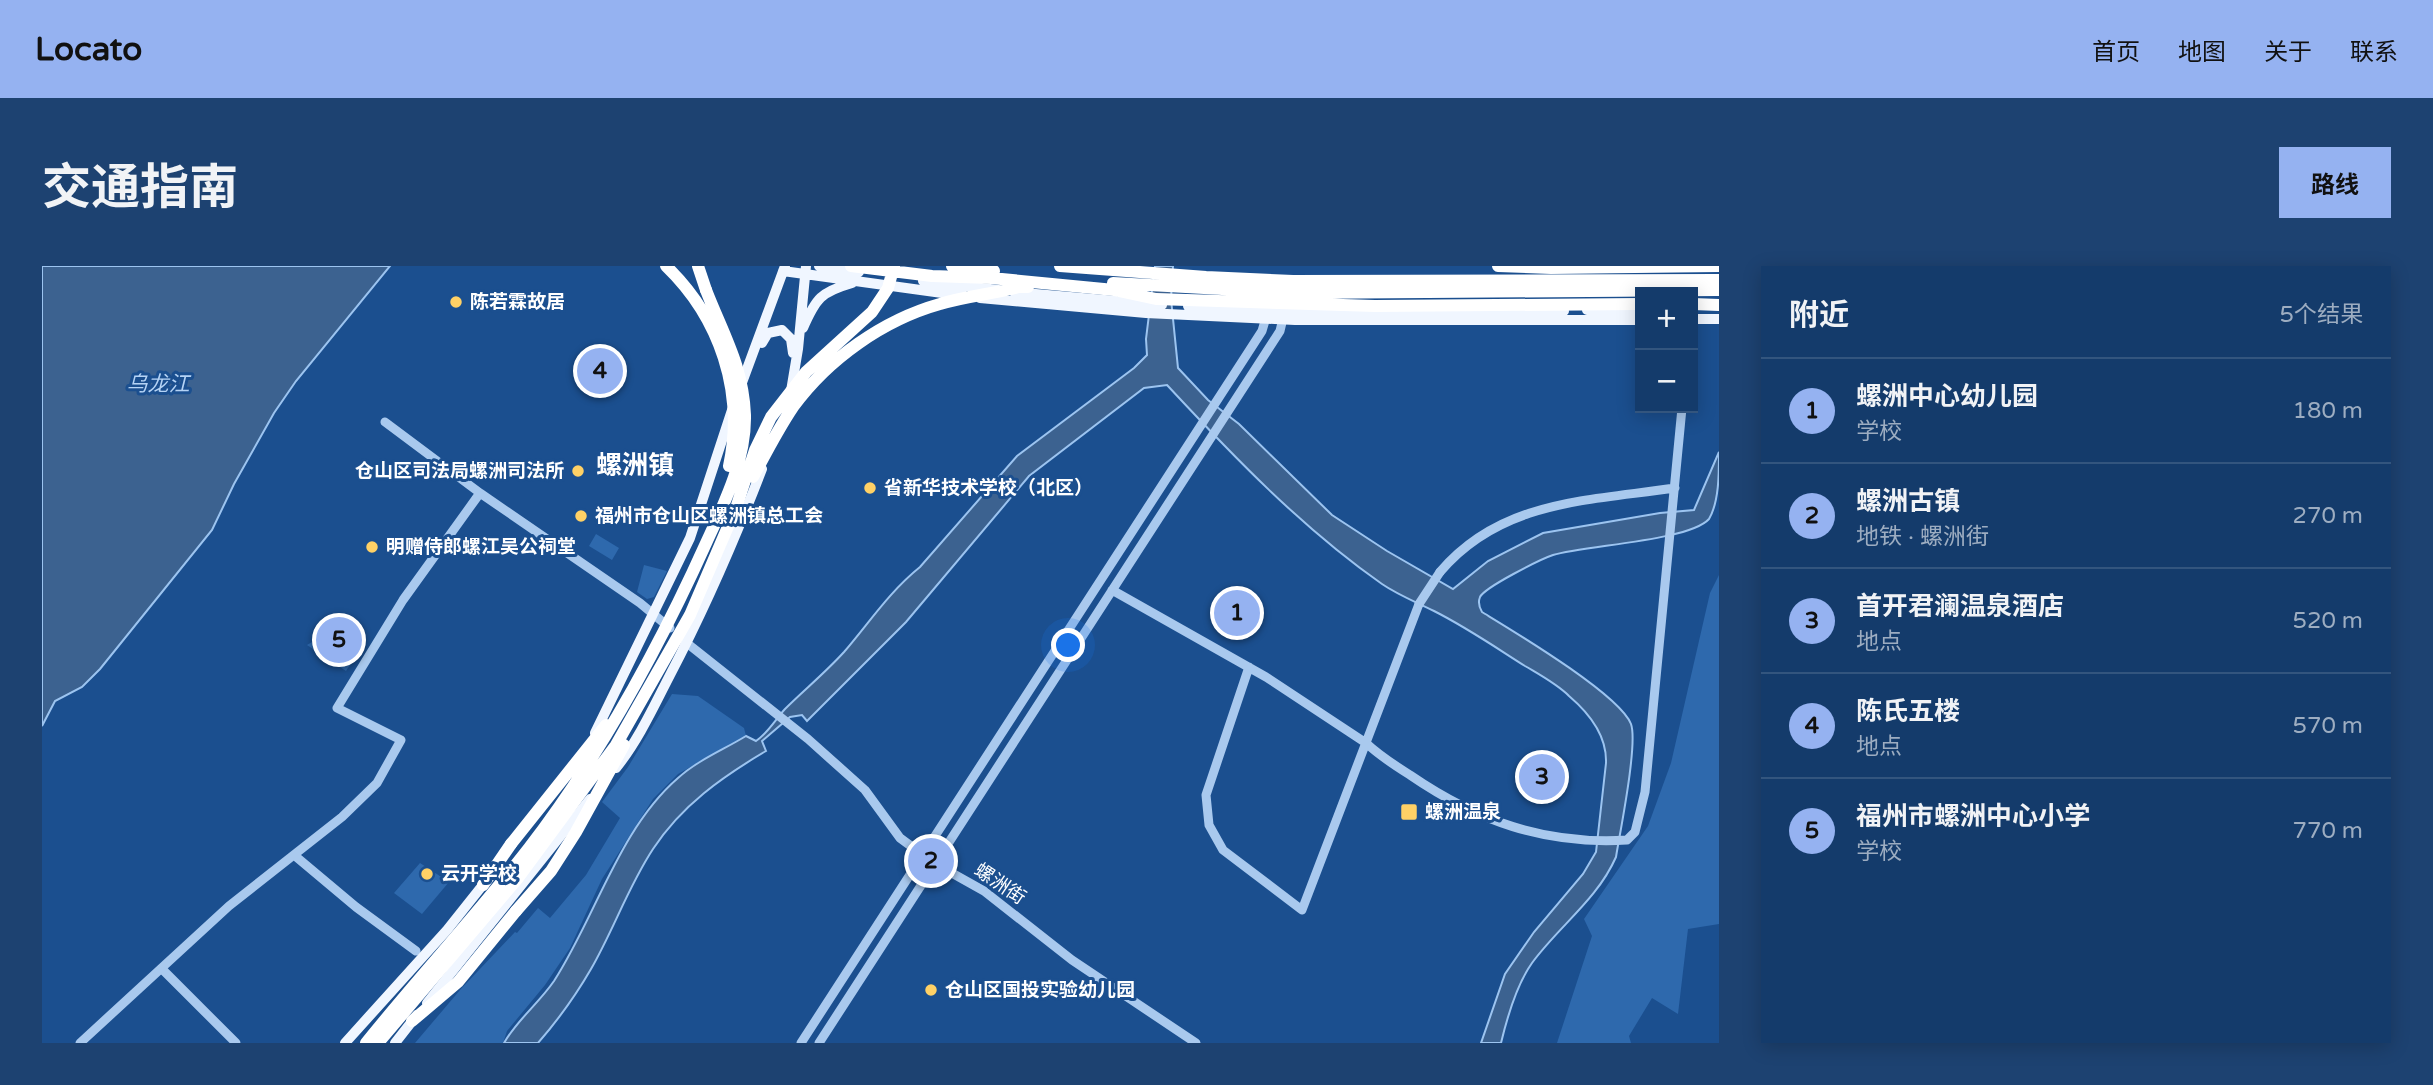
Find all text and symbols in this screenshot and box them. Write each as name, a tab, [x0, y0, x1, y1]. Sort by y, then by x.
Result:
text: Locato	[35, 30, 142, 69]
text: 首页	[2092, 38, 2140, 67]
text: 地图	[2178, 38, 2226, 67]
text: 关于	[2264, 38, 2312, 67]
text: 联系	[2350, 38, 2398, 67]
button: 路线	[2279, 147, 2391, 218]
text: 交通指南	[42, 159, 238, 218]
map controls	[1635, 287, 1698, 413]
button: +	[1635, 287, 1698, 350]
place label: 陈若霖故居	[470, 291, 565, 313]
marker: 陈若霖故居	[448, 294, 464, 310]
text: 附近	[1789, 297, 1849, 334]
text: 5个结果	[2280, 301, 2363, 329]
pin: 4	[577, 345, 623, 397]
button: −	[1635, 350, 1698, 413]
water label: 乌龙江	[127, 372, 191, 397]
text: 螺洲中心幼儿园	[1856, 381, 2038, 412]
text: 1	[1805, 397, 1819, 425]
text: 180 m	[2293, 397, 2363, 425]
text: 学校	[1856, 418, 1902, 446]
district label: 螺洲镇	[596, 450, 674, 481]
place label: 仓山区司法局螺洲司法所	[355, 460, 564, 482]
marker: 仓山区司法局螺洲司法所	[570, 463, 586, 479]
place label: 省新华技术学校（北区）	[884, 477, 1093, 499]
marker: 省新华技术学校（北区）	[862, 480, 878, 496]
text: 螺洲古镇	[1856, 486, 1960, 517]
text: 2	[1805, 502, 1819, 530]
text: 270 m	[2293, 502, 2363, 530]
place label: 福州市仓山区螺洲镇总工会	[595, 505, 823, 527]
marker: 福州市仓山区螺洲镇总工会	[573, 508, 589, 524]
text: 地铁 · 螺洲街	[1856, 523, 1989, 551]
place label: 明赠侍郎螺江吴公祠堂	[386, 536, 576, 558]
marker: 明赠侍郎螺江吴公祠堂	[364, 539, 380, 555]
pin: 1	[1214, 587, 1260, 639]
text: 首开君澜温泉酒店	[1856, 591, 2064, 622]
text: 3	[1805, 607, 1819, 635]
text: 520 m	[2293, 607, 2363, 635]
pin: 5	[316, 614, 362, 666]
your location	[1051, 628, 1085, 662]
text: 地点	[1856, 628, 1902, 656]
text: 陈氏五楼	[1856, 696, 1960, 727]
text: 4	[1805, 712, 1819, 740]
text: 570 m	[2293, 712, 2363, 740]
text: 地点	[1856, 733, 1902, 761]
pin: 3	[1519, 751, 1565, 803]
place label: 螺洲温泉	[1425, 801, 1501, 823]
text: 福州市螺洲中心小学	[1856, 801, 2090, 832]
marker: 螺洲温泉	[1399, 802, 1419, 822]
text: 5	[1805, 817, 1819, 845]
text: 770 m	[2293, 817, 2363, 845]
pin: 2	[908, 835, 954, 887]
text: 学校	[1856, 838, 1902, 866]
street label: 螺洲街	[970, 859, 1030, 909]
place label: 云开学校	[441, 863, 517, 885]
marker: 云开学校	[419, 866, 435, 882]
place label: 仓山区国投实验幼儿园	[945, 979, 1135, 1001]
marker: 仓山区国投实验幼儿园	[923, 982, 939, 998]

